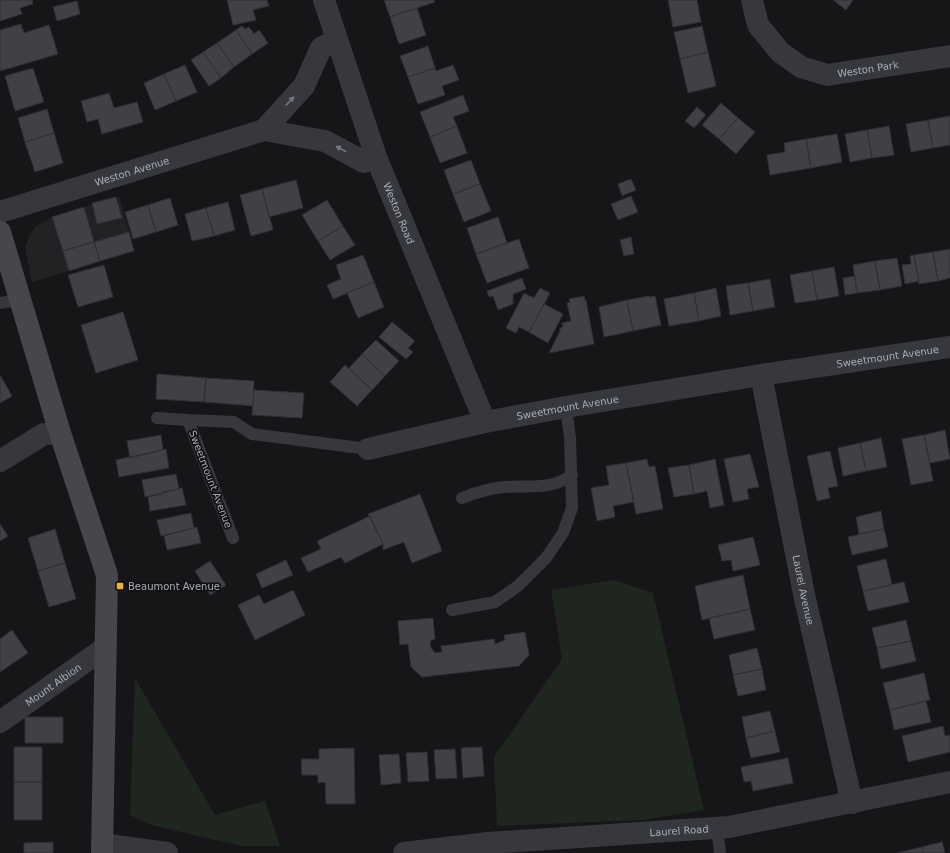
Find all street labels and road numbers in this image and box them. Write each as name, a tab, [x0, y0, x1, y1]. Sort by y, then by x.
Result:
street label: Weston Park	[837, 59, 900, 79]
street label: Weston Avenue	[93, 155, 171, 188]
street label: Weston Road	[381, 181, 416, 246]
street label: Sweetmount Avenue	[836, 344, 940, 370]
street label: Sweetmount Avenue	[516, 393, 620, 422]
street label: Sweetmount Avenue	[187, 429, 234, 529]
street label: Laurel Avenue	[790, 554, 816, 626]
street label: Mount Albion	[23, 661, 83, 708]
street label: Laurel Road	[649, 823, 709, 838]

